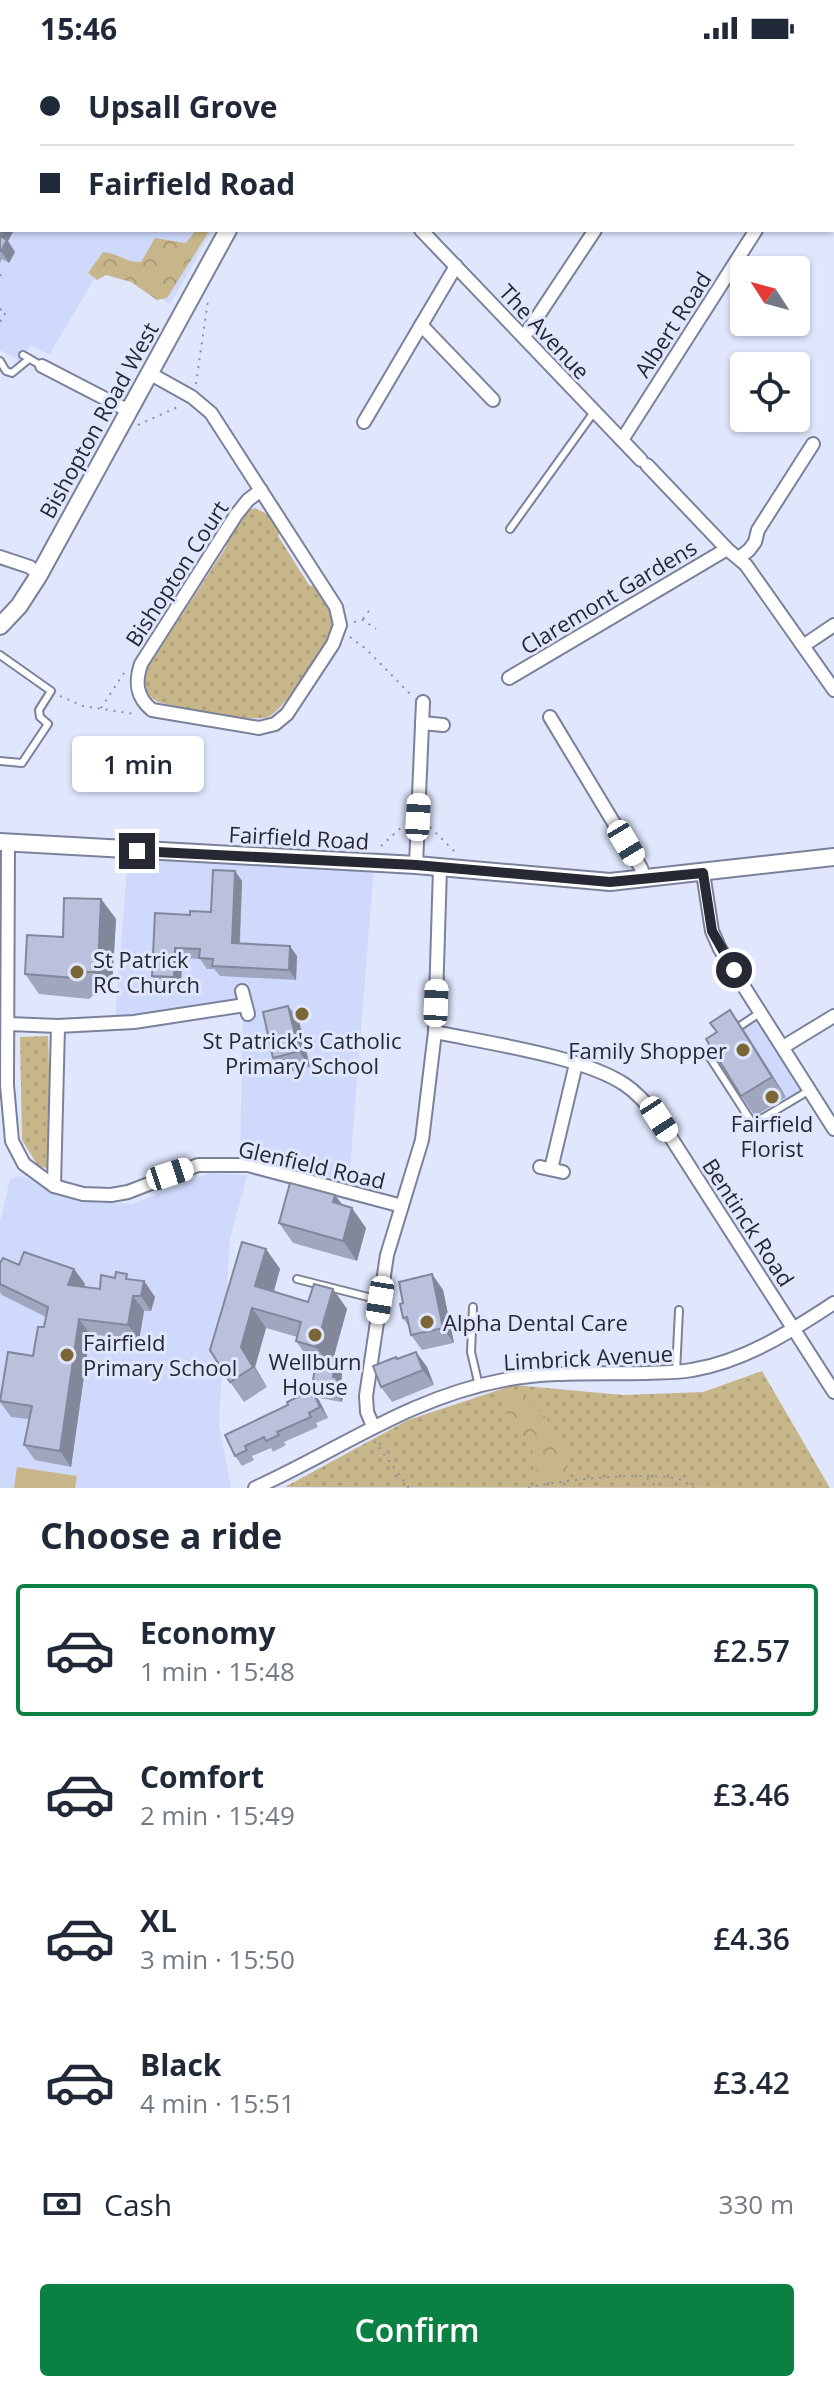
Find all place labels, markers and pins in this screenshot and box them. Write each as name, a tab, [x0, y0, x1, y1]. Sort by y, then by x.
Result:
place label: St Patrick RC Church	[93, 944, 200, 999]
marker: St Patrick RC Church	[68, 963, 86, 981]
marker: St Patrick's Catholic Primary School	[293, 1005, 311, 1023]
place label: St Patrick's Catholic Primary School	[203, 1025, 401, 1080]
place label: Family Shopper	[568, 1035, 727, 1065]
marker: Family Shopper	[734, 1041, 752, 1059]
marker: Fairfield Florist	[763, 1088, 781, 1106]
place label: Fairfield Florist	[731, 1108, 813, 1163]
place label: Alpha Dental Care	[443, 1307, 628, 1337]
marker: Alpha Dental Care	[418, 1313, 436, 1331]
marker: Wellburn House	[306, 1326, 324, 1344]
place label: Fairfield Primary School	[83, 1327, 237, 1382]
marker: Fairfield Primary School	[58, 1346, 76, 1364]
place label: Wellburn House	[268, 1346, 362, 1401]

